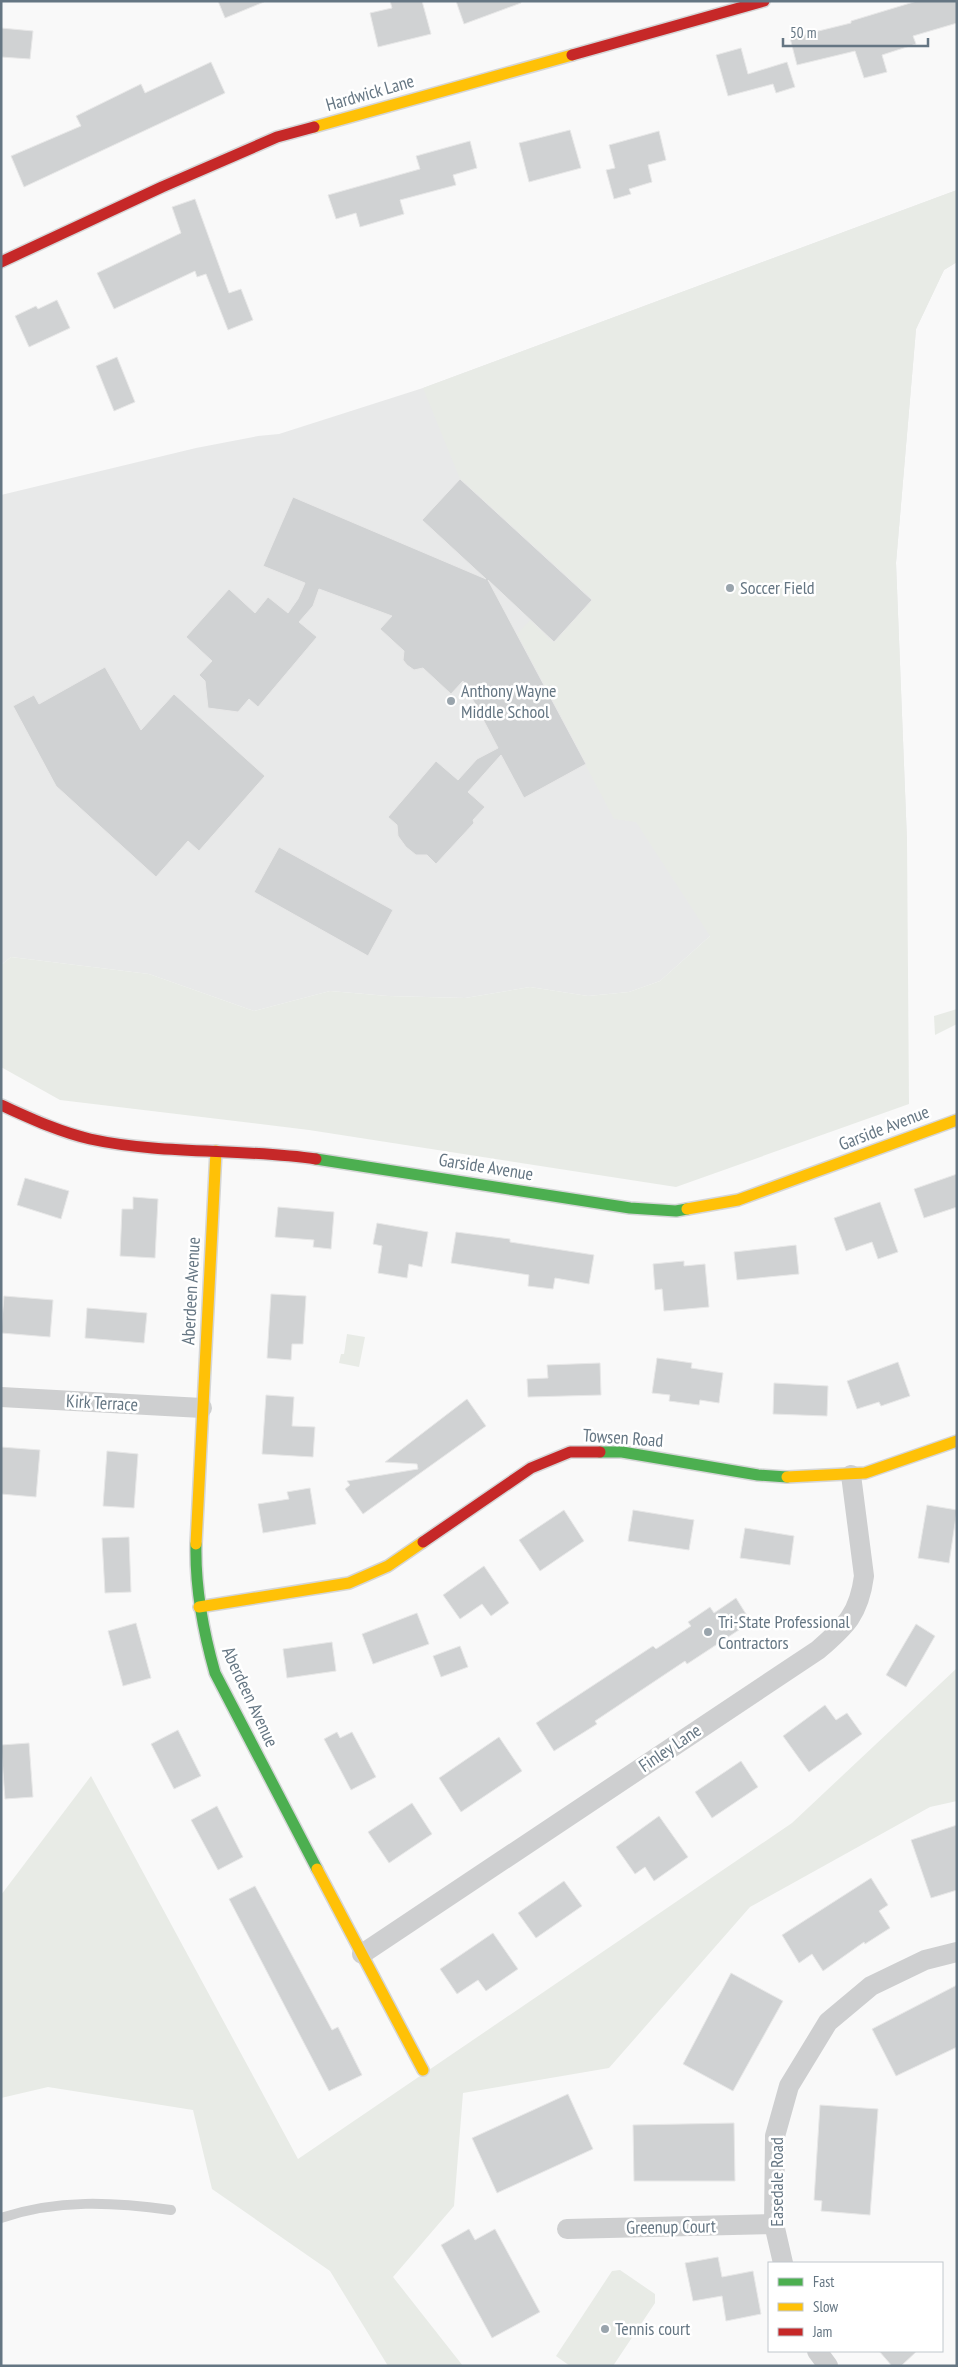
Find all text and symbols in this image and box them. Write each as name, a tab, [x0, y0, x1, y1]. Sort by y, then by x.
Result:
scale bar	[783, 15, 928, 47]
text: 50 m	[790, 23, 816, 42]
street label: Hardwick Lane	[323, 69, 417, 116]
place label: Soccer Field	[740, 576, 815, 599]
marker: Soccer Field	[724, 582, 736, 594]
place label: Anthony Wayne Middle School	[461, 679, 557, 723]
marker: Anthony Wayne Middle School	[445, 695, 457, 707]
street label: Garside Avenue	[835, 1100, 932, 1155]
street label: Garside Avenue	[437, 1148, 535, 1185]
street label: Aberdeen Avenue	[176, 1236, 205, 1345]
street label: Kirk Terrace	[66, 1389, 139, 1416]
street label: Towsen Road	[582, 1423, 664, 1452]
place label: Tri-State Professional Contractors	[718, 1610, 851, 1654]
marker: Tri-State Professional Contractors	[702, 1626, 714, 1638]
street label: Aberdeen Avenue	[217, 1643, 284, 1751]
street label: Finley Lane	[634, 1718, 705, 1777]
street label: Easedale Road	[765, 2137, 788, 2227]
street label: Greenup Court	[626, 2214, 716, 2239]
legend	[768, 2262, 943, 2352]
text: Fast	[813, 2272, 834, 2291]
text: Slow	[813, 2297, 838, 2316]
place label: Tennis court	[615, 2317, 690, 2340]
text: Jam	[812, 2322, 832, 2341]
marker: Tennis court	[599, 2323, 611, 2335]

